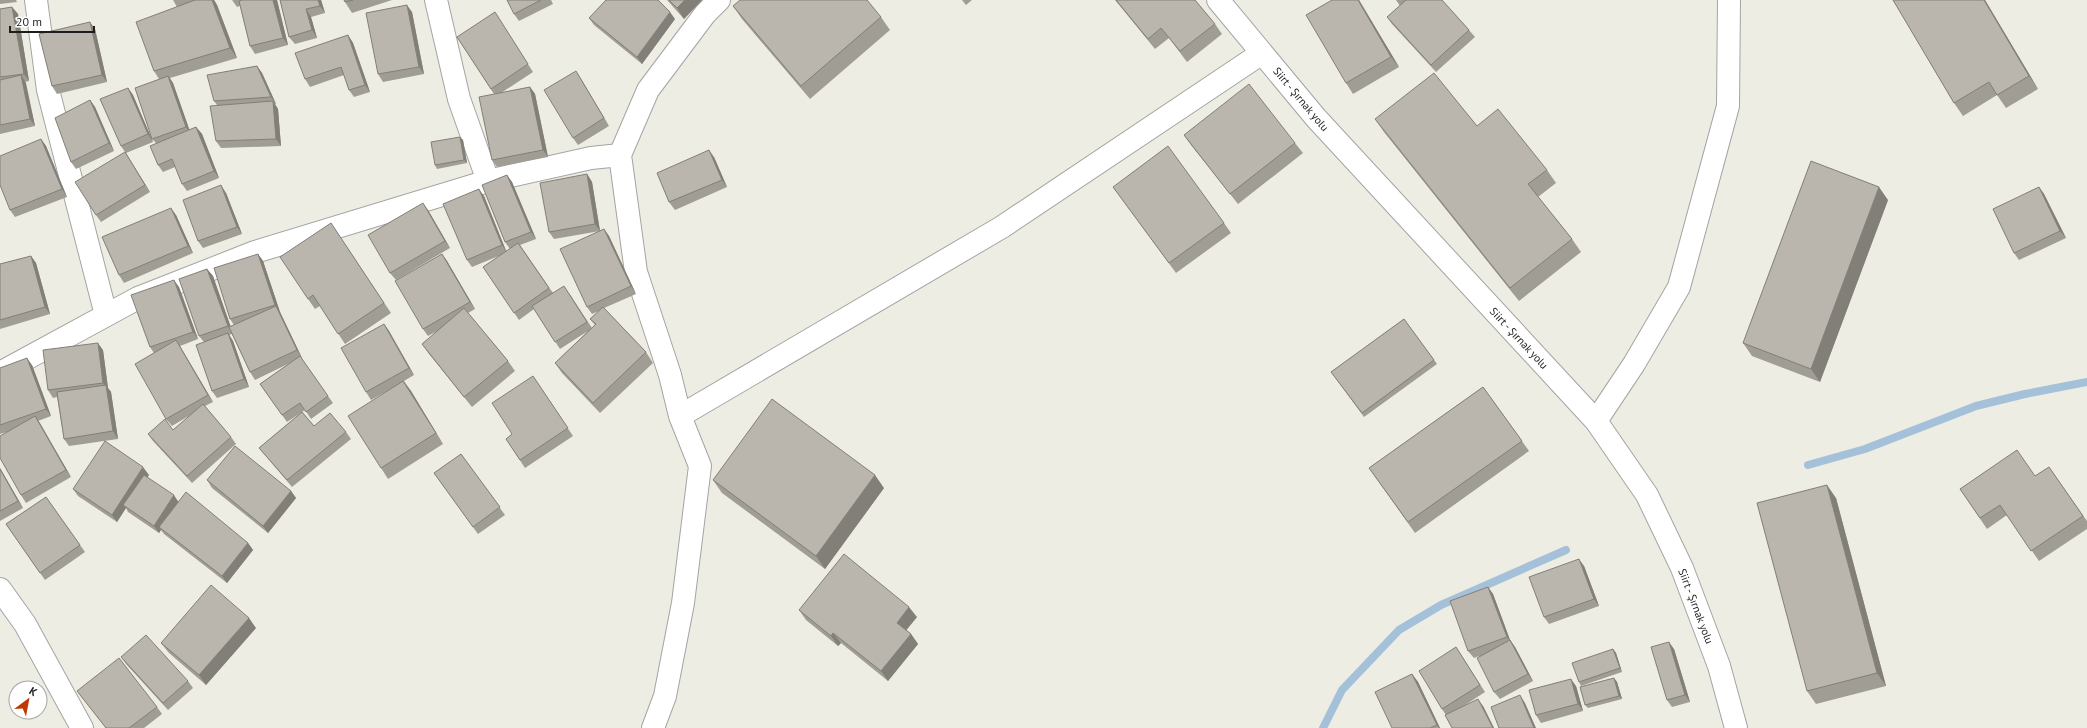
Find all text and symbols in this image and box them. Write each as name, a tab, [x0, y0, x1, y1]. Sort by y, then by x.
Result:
scale bar	[10, 8, 94, 34]
text: 20 m	[16, 14, 42, 29]
street label: Siirt - Şırnak yolu	[1270, 64, 1332, 134]
street label: Siirt - Şırnak yolu	[1487, 304, 1551, 372]
street label: Siirt - Şırnak yolu	[1675, 566, 1717, 646]
north arrow	[8, 680, 48, 720]
text: K	[27, 684, 40, 699]

